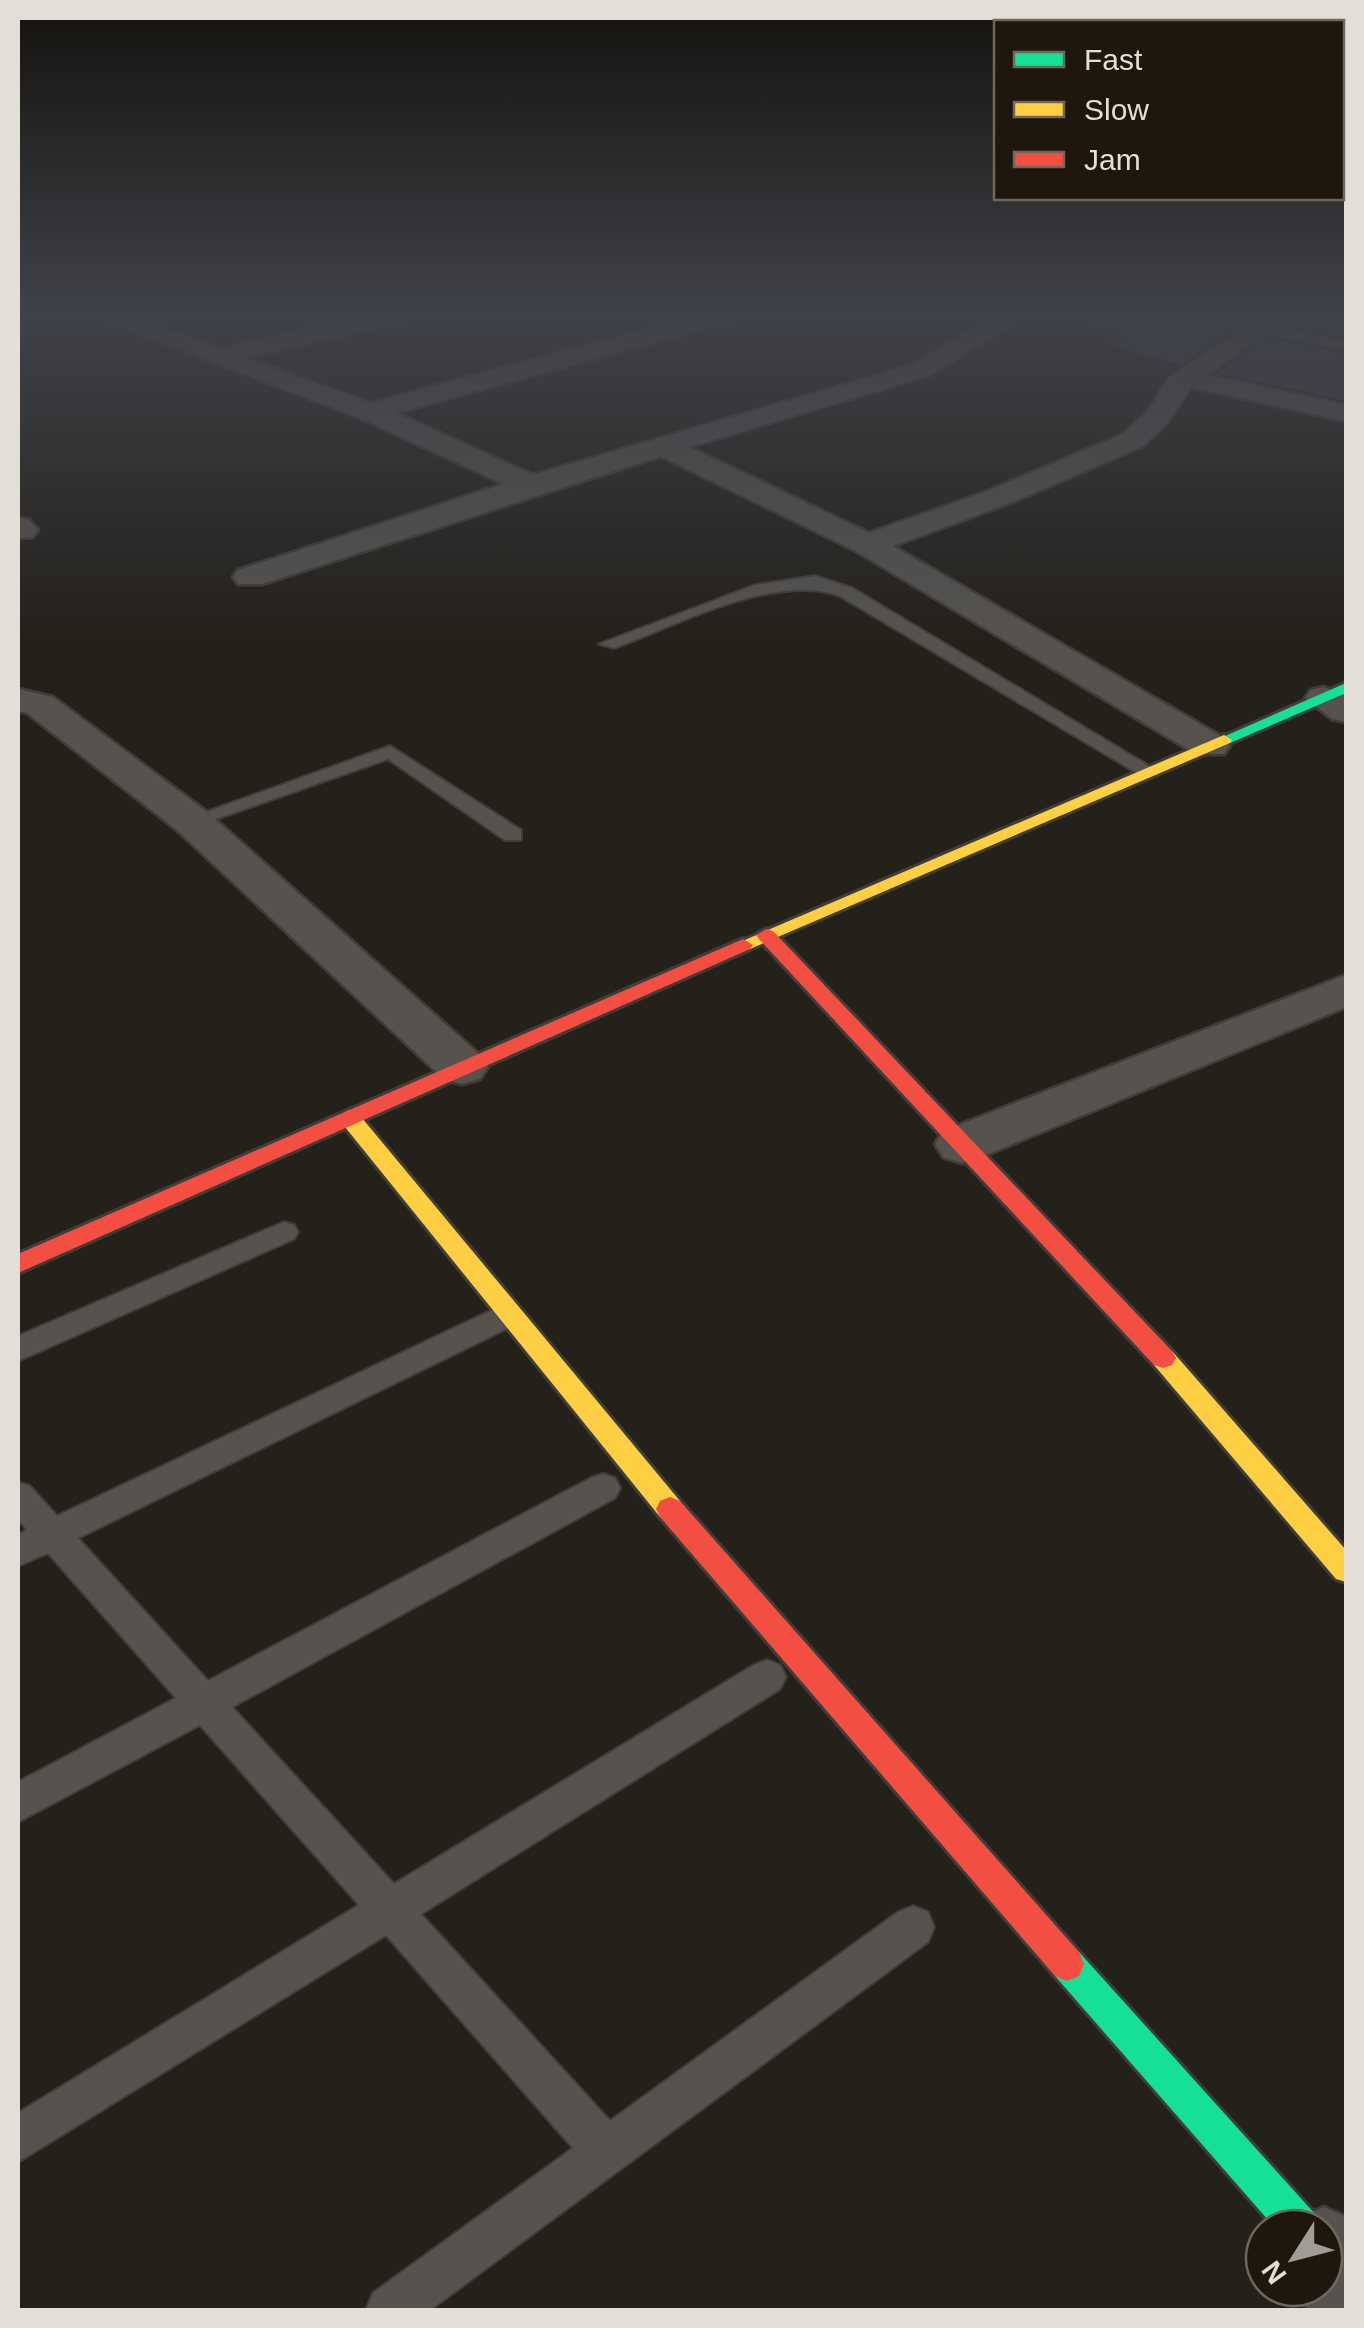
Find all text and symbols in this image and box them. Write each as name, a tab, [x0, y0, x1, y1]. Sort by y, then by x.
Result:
legend	[994, 20, 1344, 200]
text: Fast	[1084, 43, 1143, 76]
text: Slow	[1084, 93, 1149, 126]
text: Jam	[1084, 143, 1141, 176]
north arrow	[1244, 2208, 1344, 2308]
text: N	[1256, 2255, 1293, 2290]

